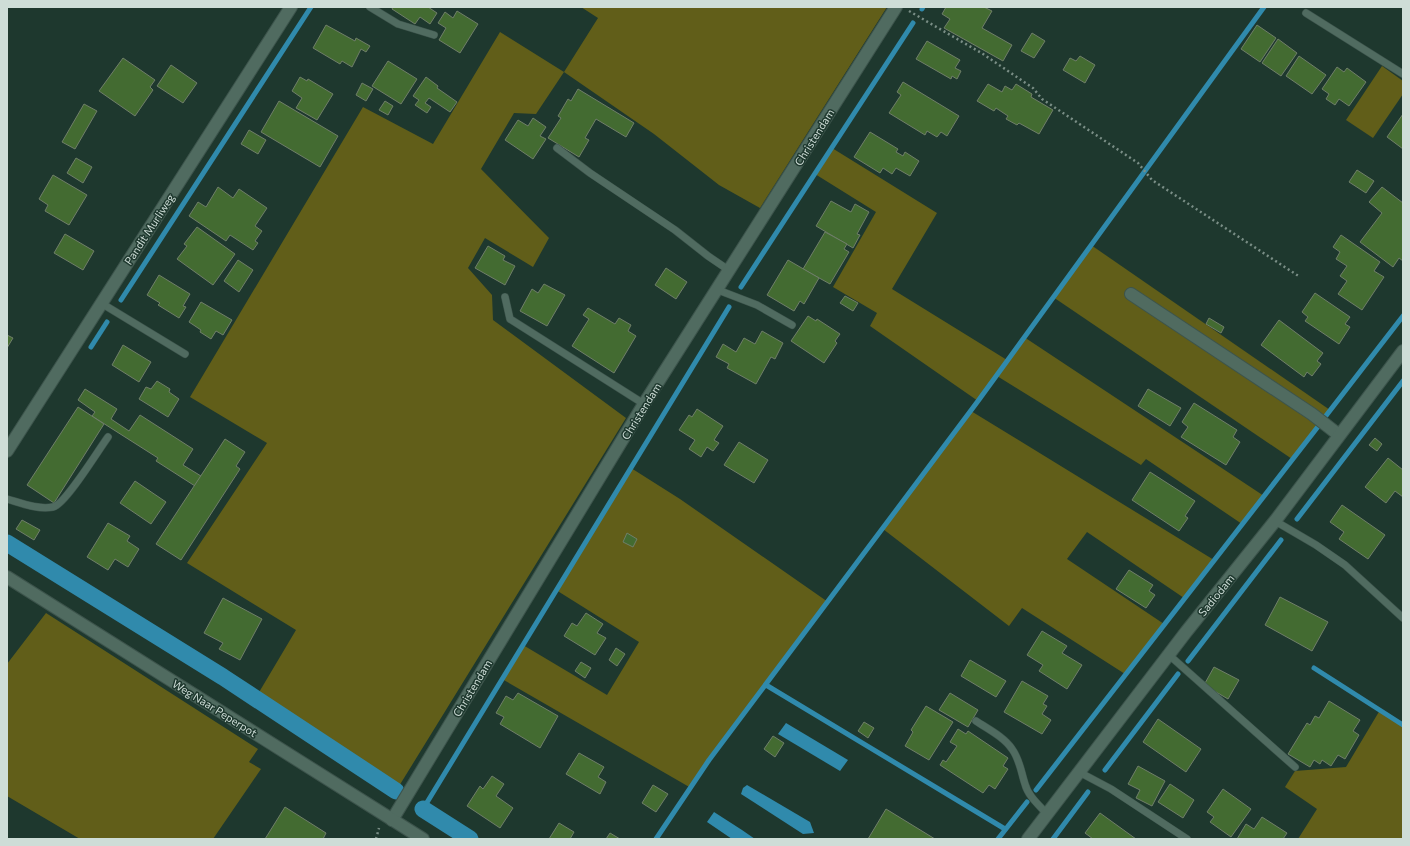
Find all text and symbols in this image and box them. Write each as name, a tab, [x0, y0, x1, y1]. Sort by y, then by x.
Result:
street label: Christendam	[791, 106, 837, 168]
street label: Pandit Murliweg	[121, 191, 177, 267]
street label: Christendam	[618, 380, 664, 442]
street label: Sadiodam	[1195, 572, 1237, 618]
street label: Christendam	[450, 657, 494, 719]
street label: Weg Naar Peperpot	[170, 677, 260, 740]

